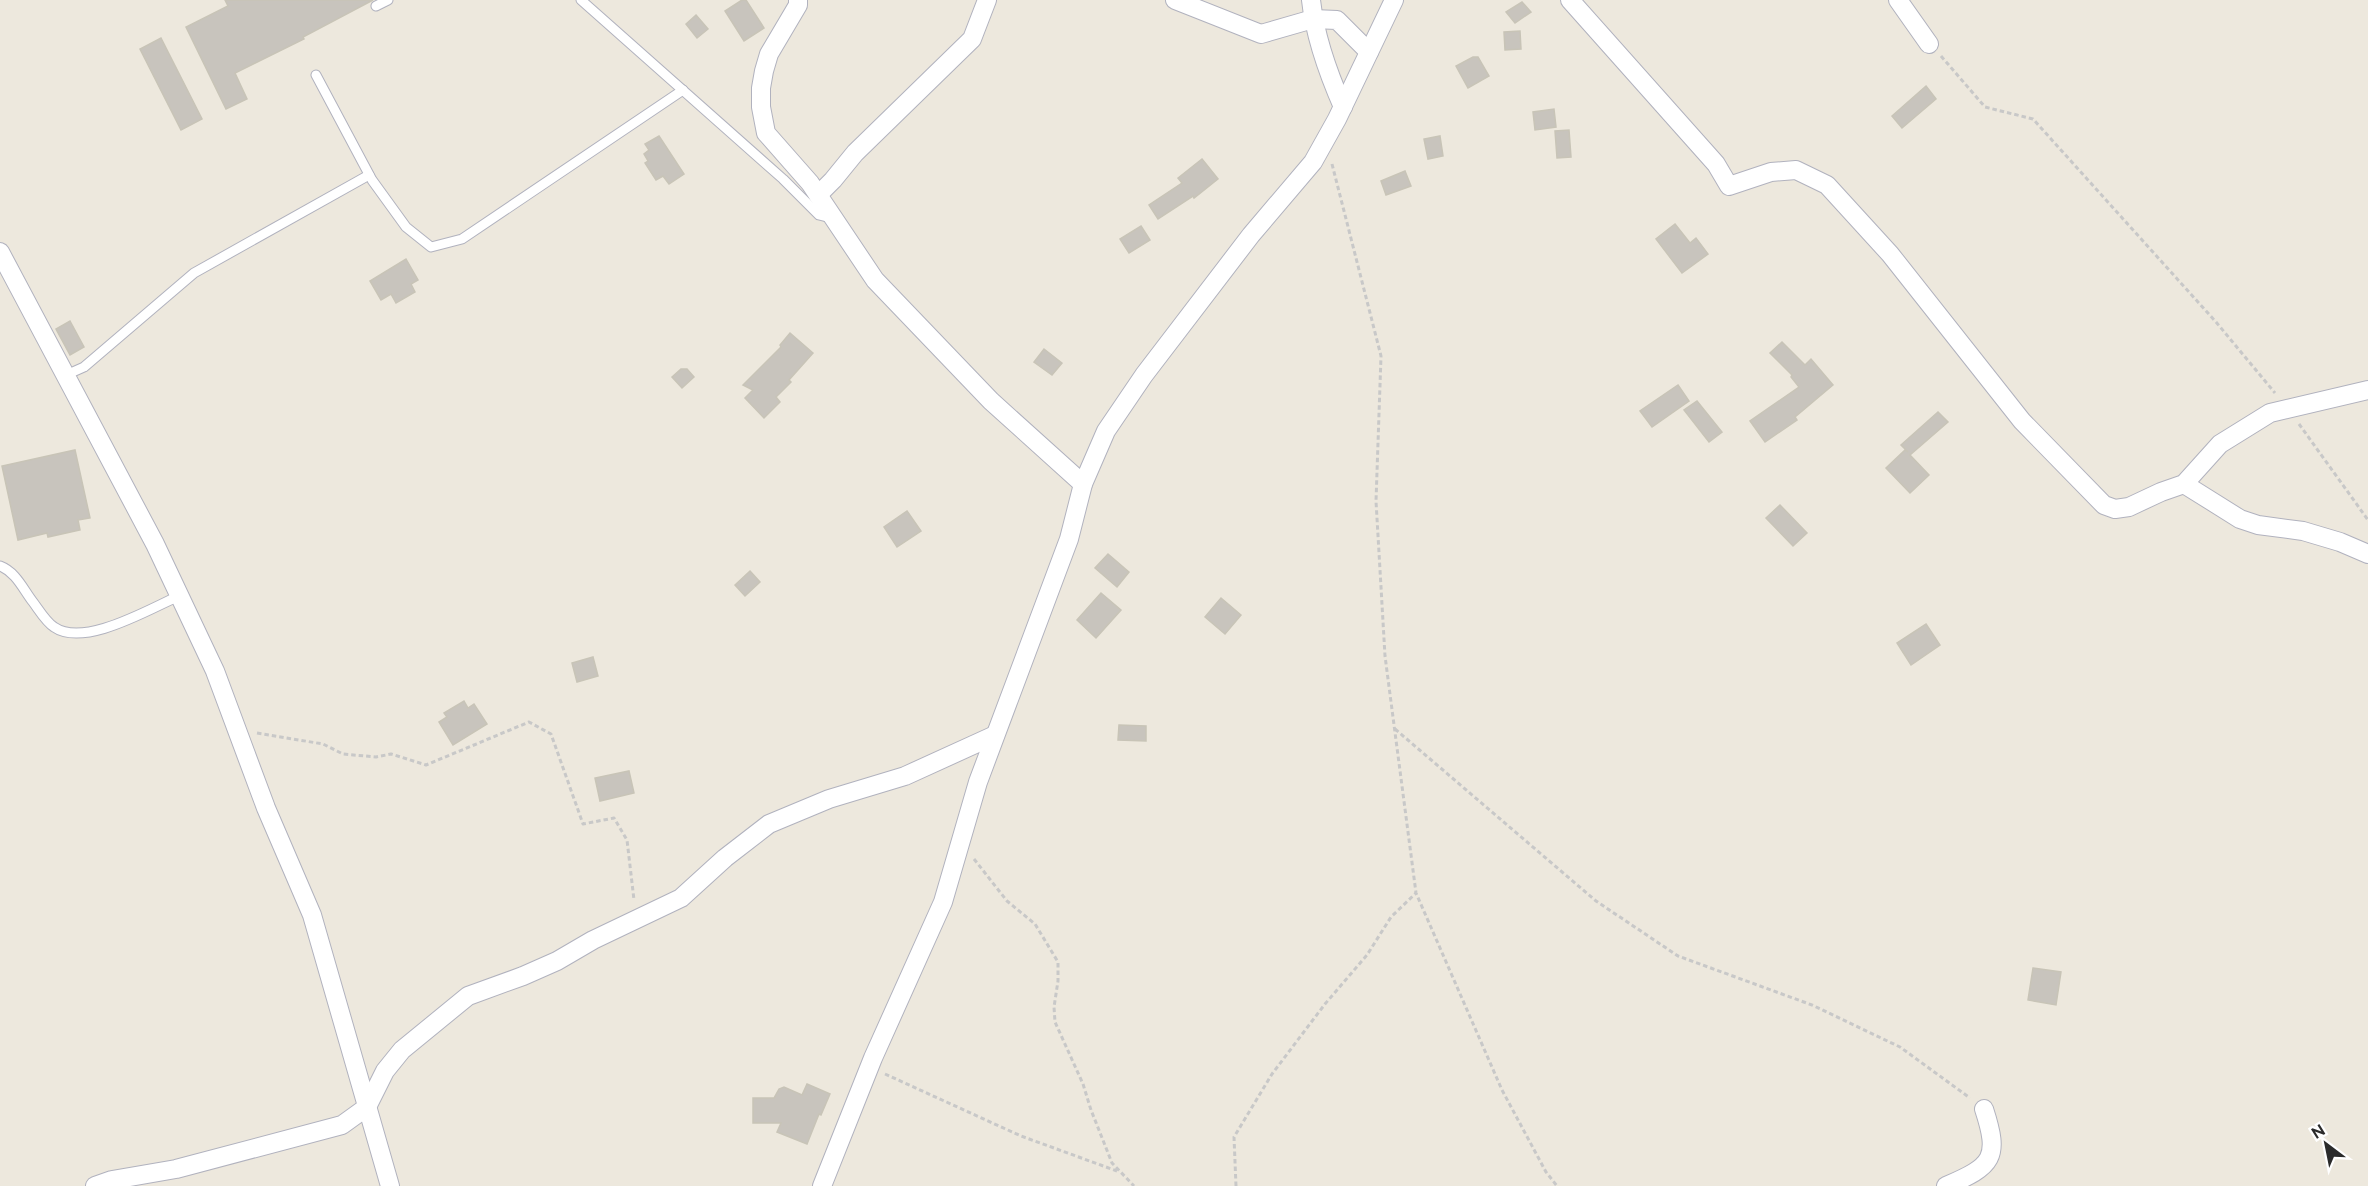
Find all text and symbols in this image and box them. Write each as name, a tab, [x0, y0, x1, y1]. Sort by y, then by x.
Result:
north arrow	[2296, 1114, 2356, 1174]
text: N	[2308, 1120, 2329, 1143]

